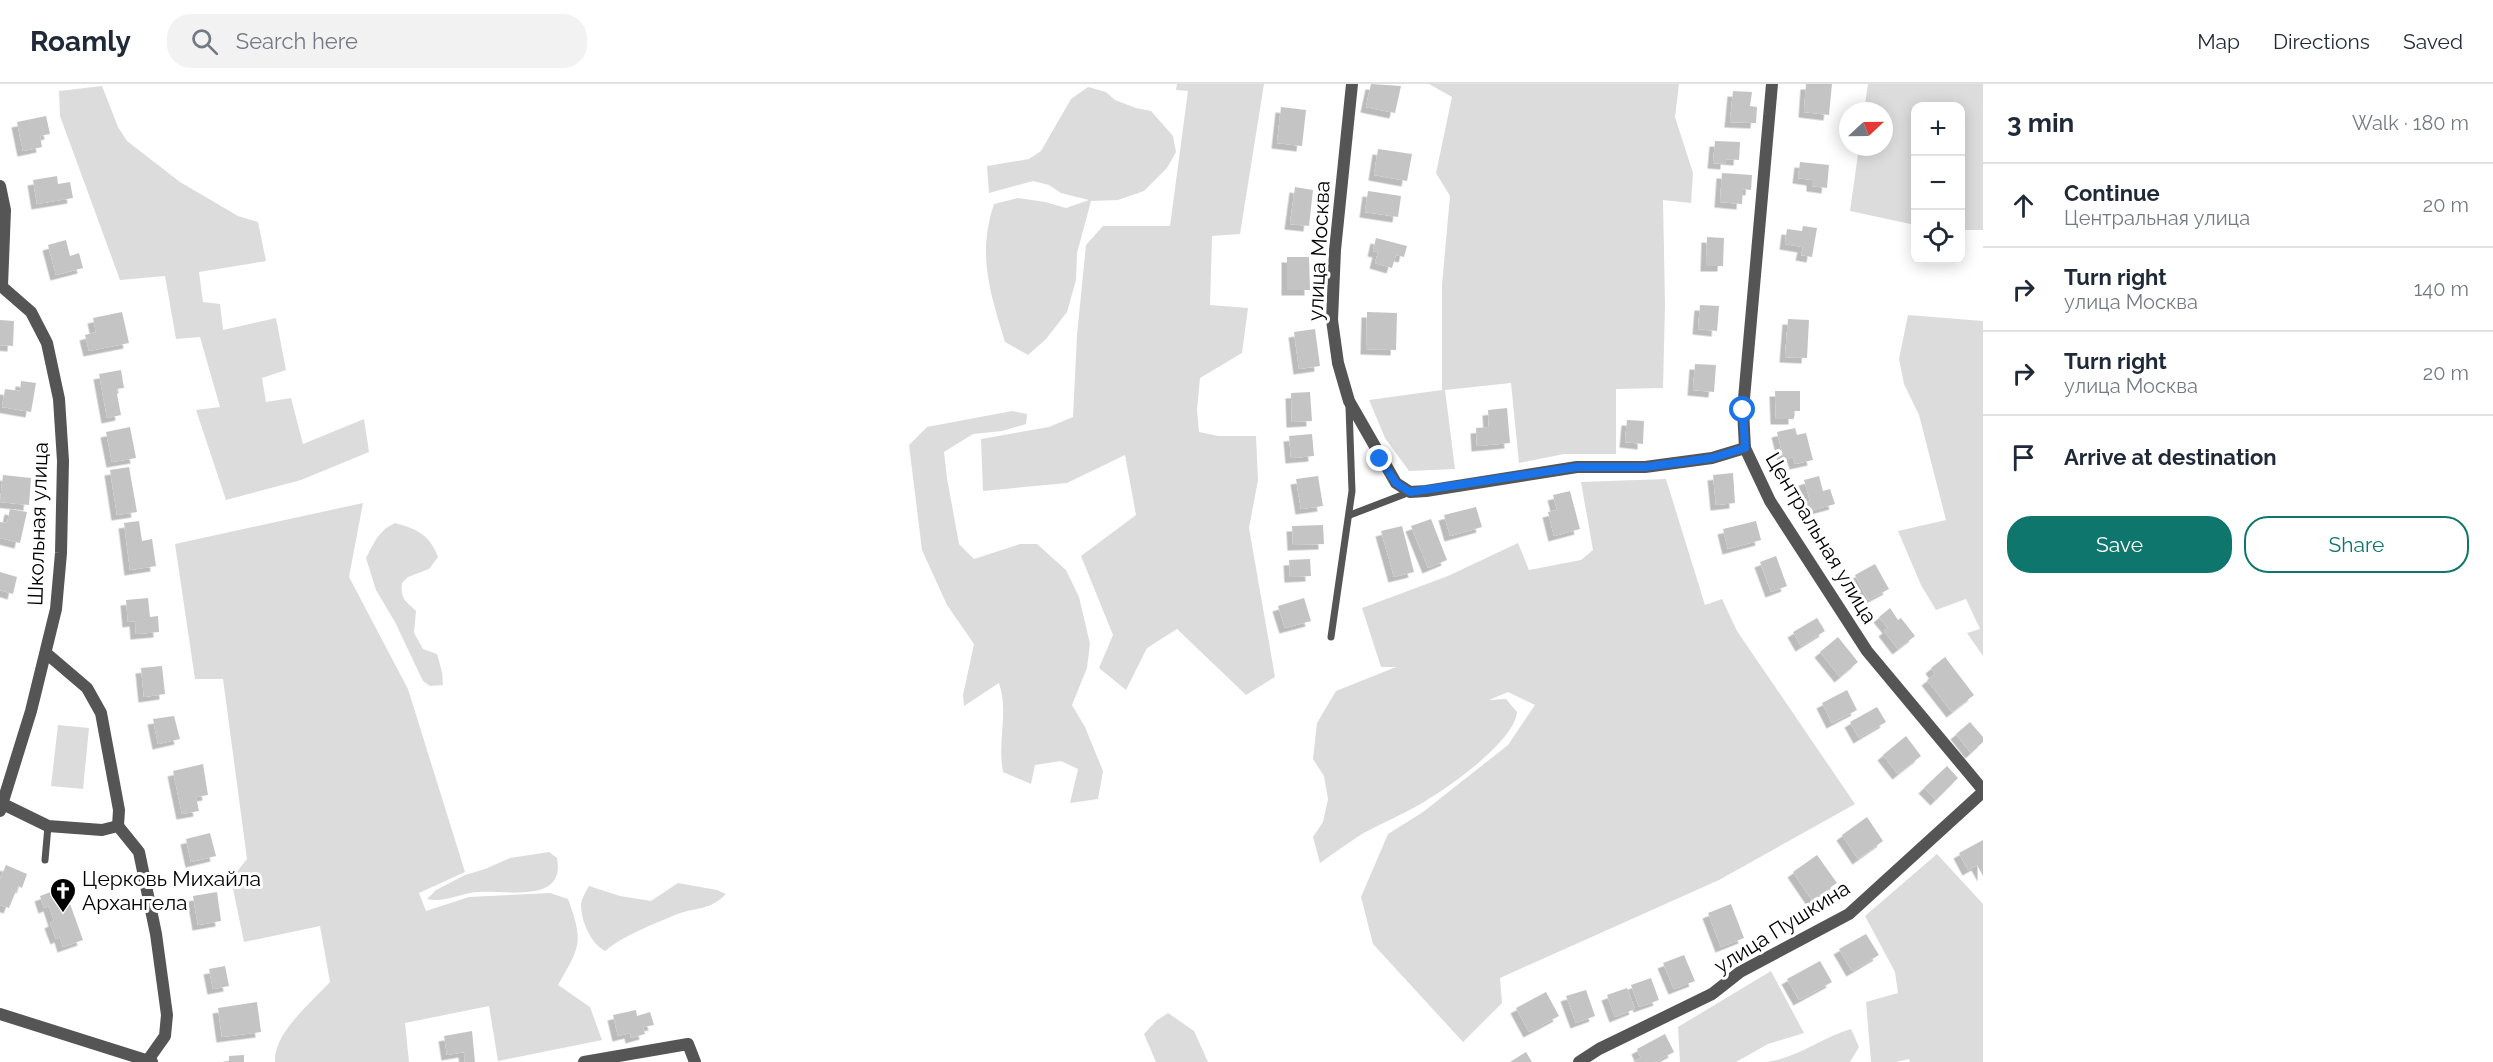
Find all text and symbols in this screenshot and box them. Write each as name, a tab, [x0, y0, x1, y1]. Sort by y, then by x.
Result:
search box	[167, 14, 587, 68]
text: Roamly	[30, 25, 131, 58]
icon: search	[188, 25, 221, 58]
text: Search here	[236, 28, 358, 54]
text: Map	[2197, 29, 2240, 54]
text: Directions	[2273, 29, 2370, 54]
text: Saved	[2403, 29, 2463, 54]
north arrow	[1839, 102, 1893, 156]
map controls	[1911, 102, 1965, 264]
button: +	[1911, 102, 1965, 156]
text: 3 min	[2007, 108, 2074, 138]
text: Walk · 180 m	[2352, 111, 2469, 135]
button: −	[1911, 156, 1965, 210]
street label: улица Москва	[1302, 180, 1335, 322]
text: Continue	[2064, 180, 2160, 206]
icon: ahead	[2007, 189, 2040, 222]
text: 20 m	[2423, 193, 2469, 217]
text: Центральная улица	[2064, 206, 2250, 230]
button: locate	[1911, 210, 1965, 264]
text: Turn right	[2064, 264, 2167, 290]
icon: right	[2007, 273, 2040, 306]
text: 140 m	[2414, 277, 2469, 301]
text: улица Москва	[2064, 290, 2198, 314]
text: Turn right	[2064, 348, 2167, 374]
icon: right	[2007, 357, 2040, 390]
text: 20 m	[2423, 361, 2469, 385]
text: улица Москва	[2064, 374, 2198, 398]
route start	[1729, 396, 1755, 422]
icon: arrive	[2007, 441, 2040, 474]
street label: Школьная улица	[22, 442, 53, 606]
text: Arrive at destination	[2064, 444, 2277, 470]
route end	[1366, 445, 1392, 471]
street label: Центральная улица	[1760, 448, 1882, 628]
button: Save	[2007, 516, 2232, 573]
button: Share	[2244, 516, 2469, 573]
place label: Церковь Михайла Архангела	[82, 866, 261, 915]
street label: улица Пушкина	[1709, 875, 1854, 978]
church icon: Церковь Михайла Архангела	[48, 876, 78, 914]

